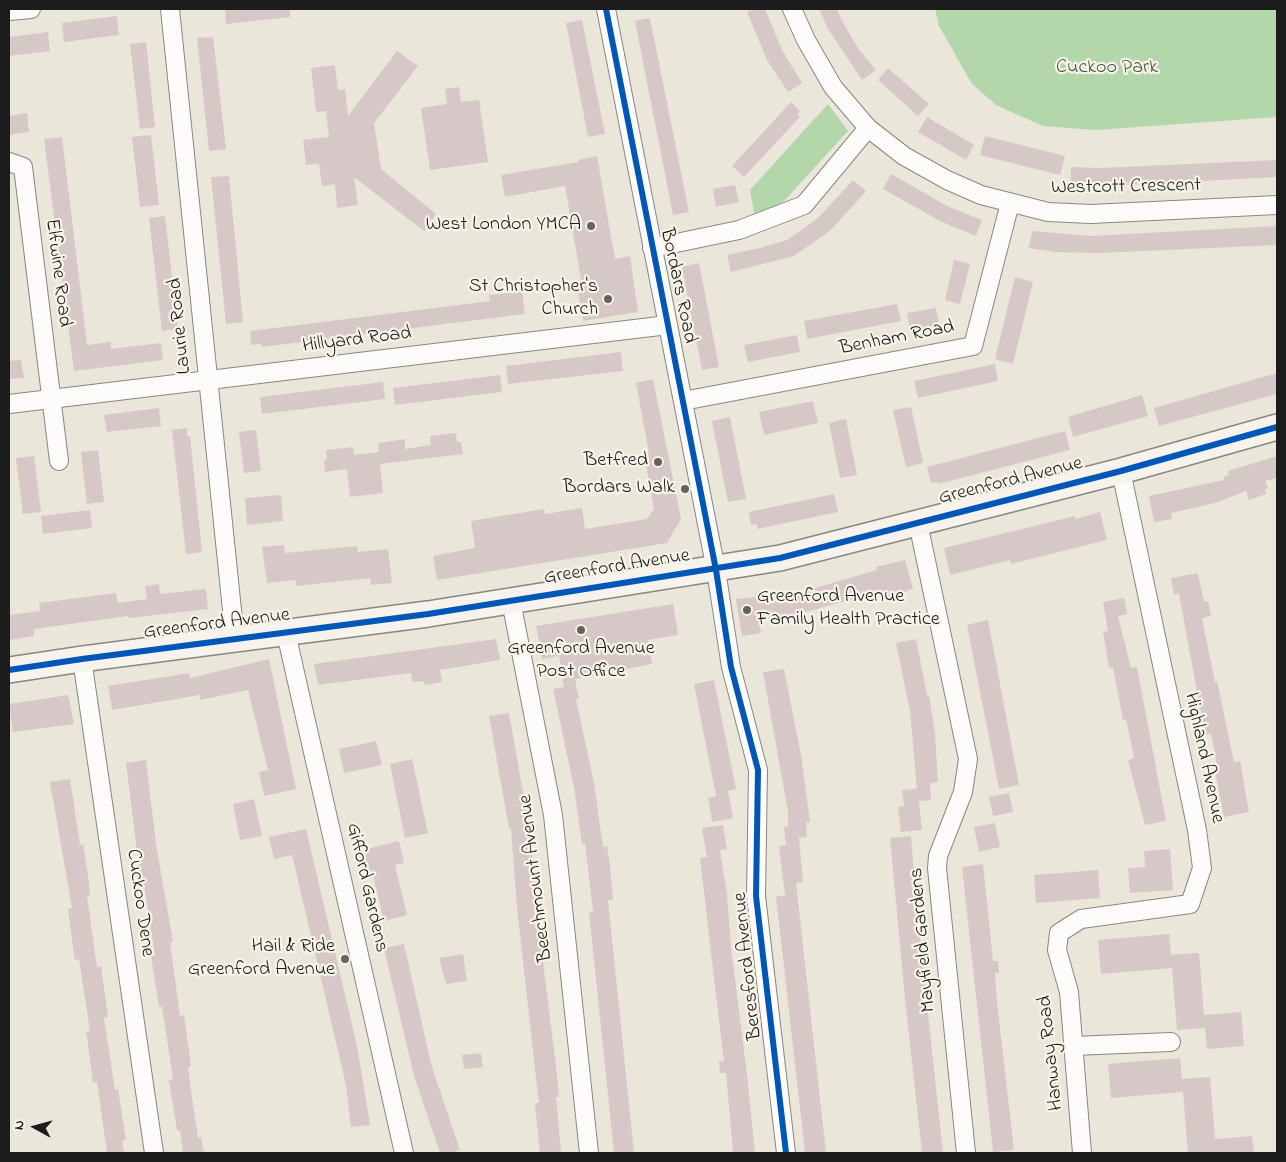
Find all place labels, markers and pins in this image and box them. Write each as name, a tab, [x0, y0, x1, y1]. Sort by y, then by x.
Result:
place label: West London YMCA	[426, 214, 581, 238]
marker: West London YMCA	[585, 220, 597, 232]
place label: St Christopher's Church	[469, 276, 598, 323]
marker: St Christopher's Church	[602, 293, 614, 305]
place label: Betfred	[584, 450, 648, 474]
marker: Betfred	[652, 456, 664, 468]
place label: Bordars Walk	[563, 477, 675, 501]
marker: Bordars Walk	[679, 483, 691, 495]
place label: Greenford Avenue Family Health Practice	[757, 586, 940, 633]
marker: Greenford Avenue Family Health Practice	[741, 604, 753, 616]
marker: Greenford Avenue Post Office	[575, 624, 587, 636]
place label: Greenford Avenue Post Office	[507, 638, 655, 685]
place label: Hail & Ride Greenford Avenue	[188, 936, 335, 983]
marker: Hail & Ride Greenford Avenue	[339, 953, 351, 965]

